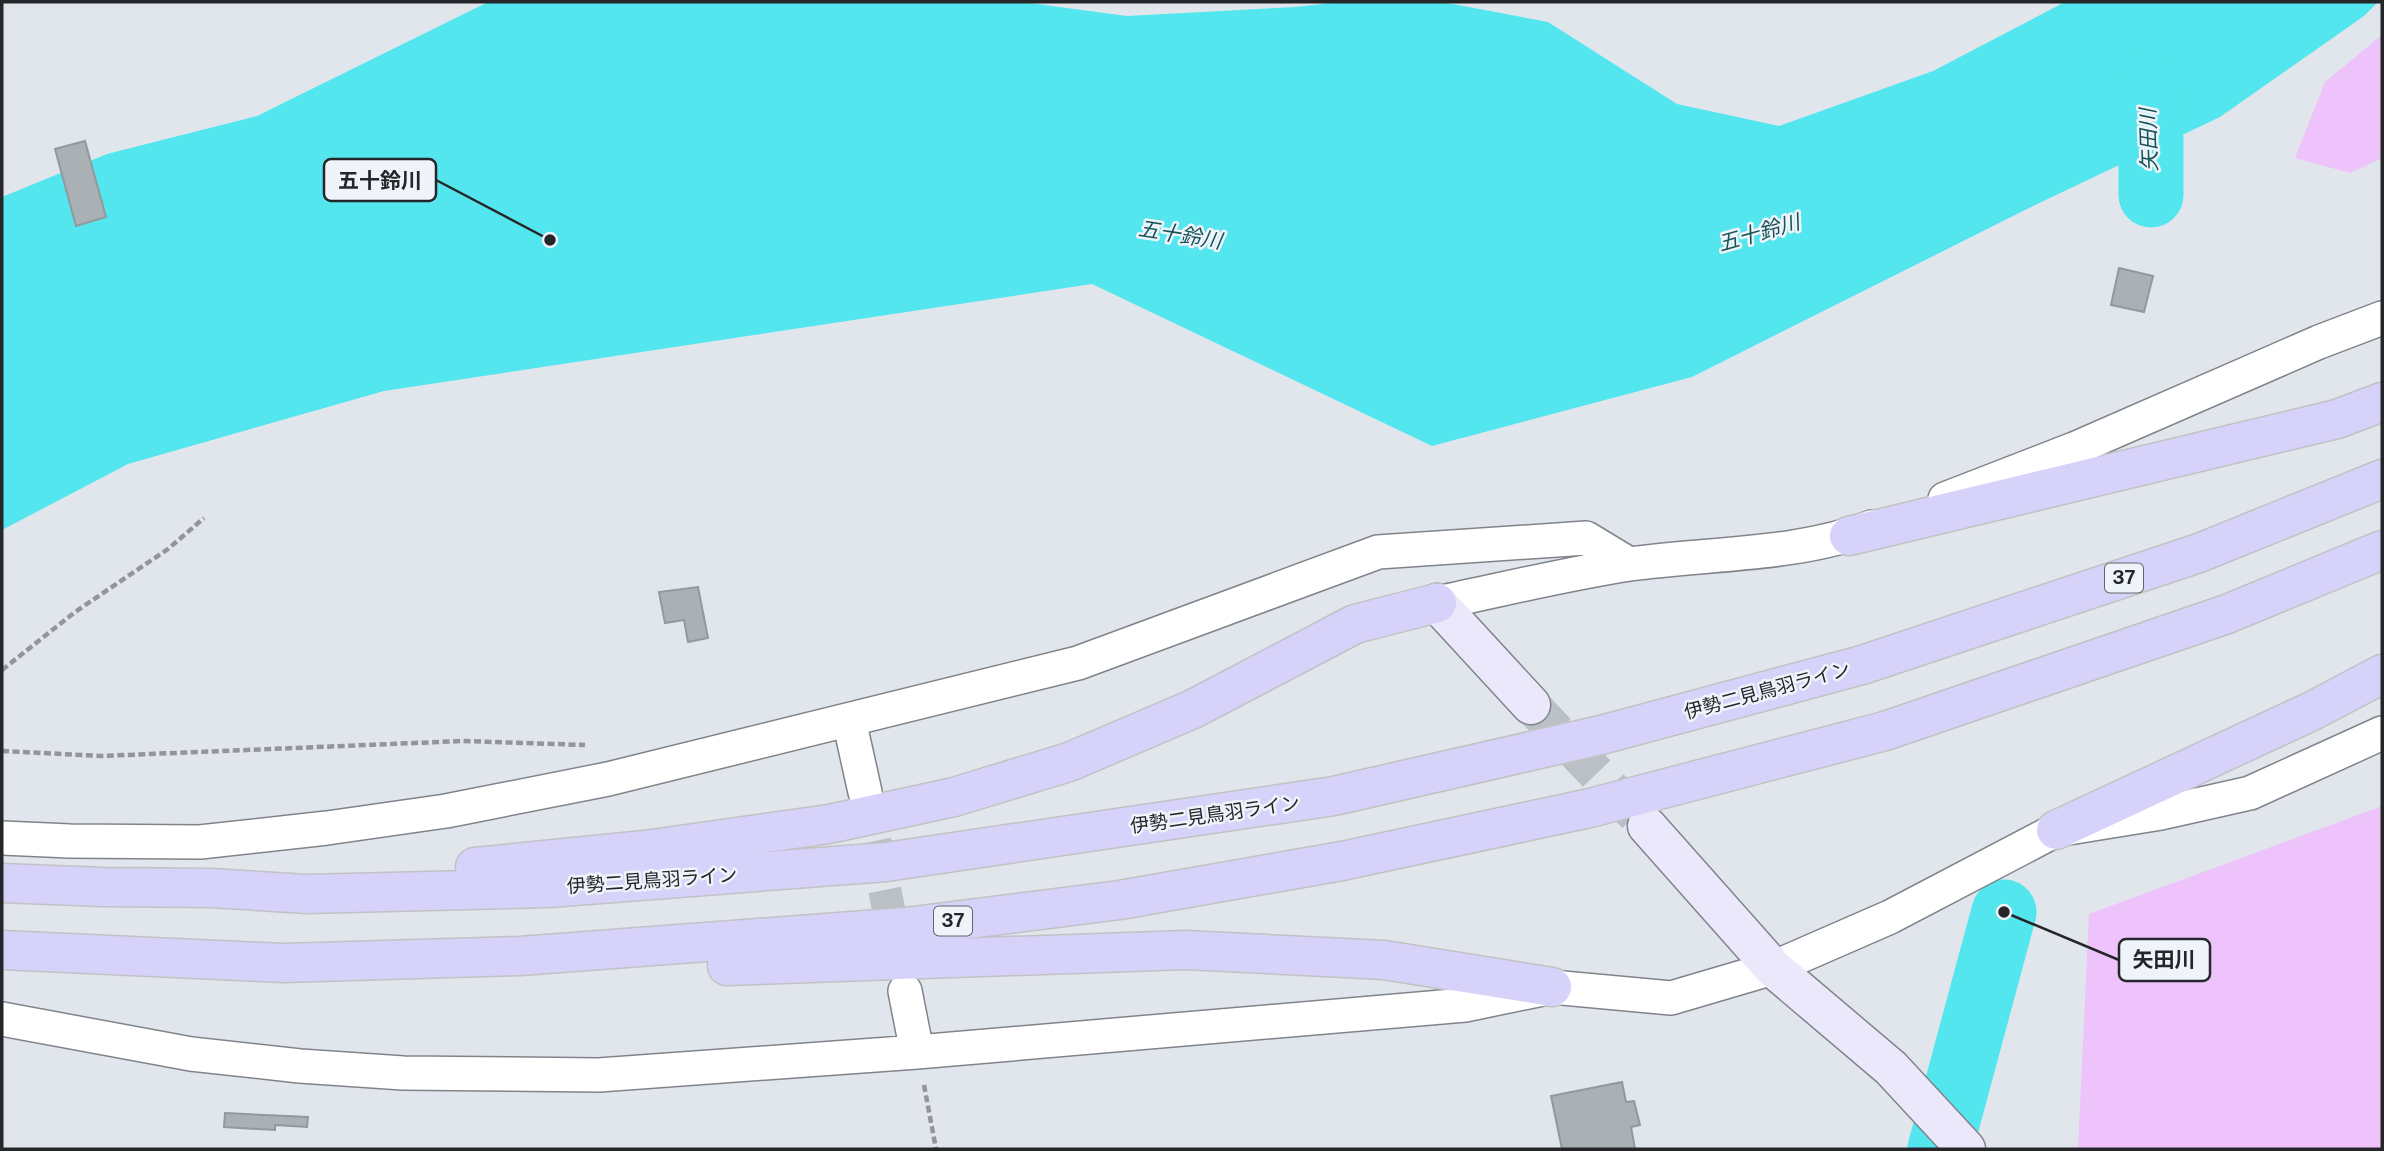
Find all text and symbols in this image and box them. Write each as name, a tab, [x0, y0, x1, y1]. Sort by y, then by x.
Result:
water label: 矢田川	[2135, 106, 2162, 172]
callout: 五十鈴川	[324, 159, 436, 201]
text: 五十鈴川	[338, 168, 422, 193]
water label: 五十鈴川	[1715, 208, 1805, 256]
water label: 五十鈴川	[1137, 216, 1225, 254]
road number: 37	[2105, 564, 2143, 592]
street label: 伊勢二見鳥羽ライン	[1682, 657, 1852, 723]
street label: 伊勢二見鳥羽ライン	[1129, 791, 1301, 837]
street label: 伊勢二見鳥羽ライン	[566, 863, 738, 897]
road number: 37	[934, 906, 972, 936]
callout: 矢田川	[2119, 939, 2210, 981]
text: 矢田川	[2133, 947, 2196, 972]

